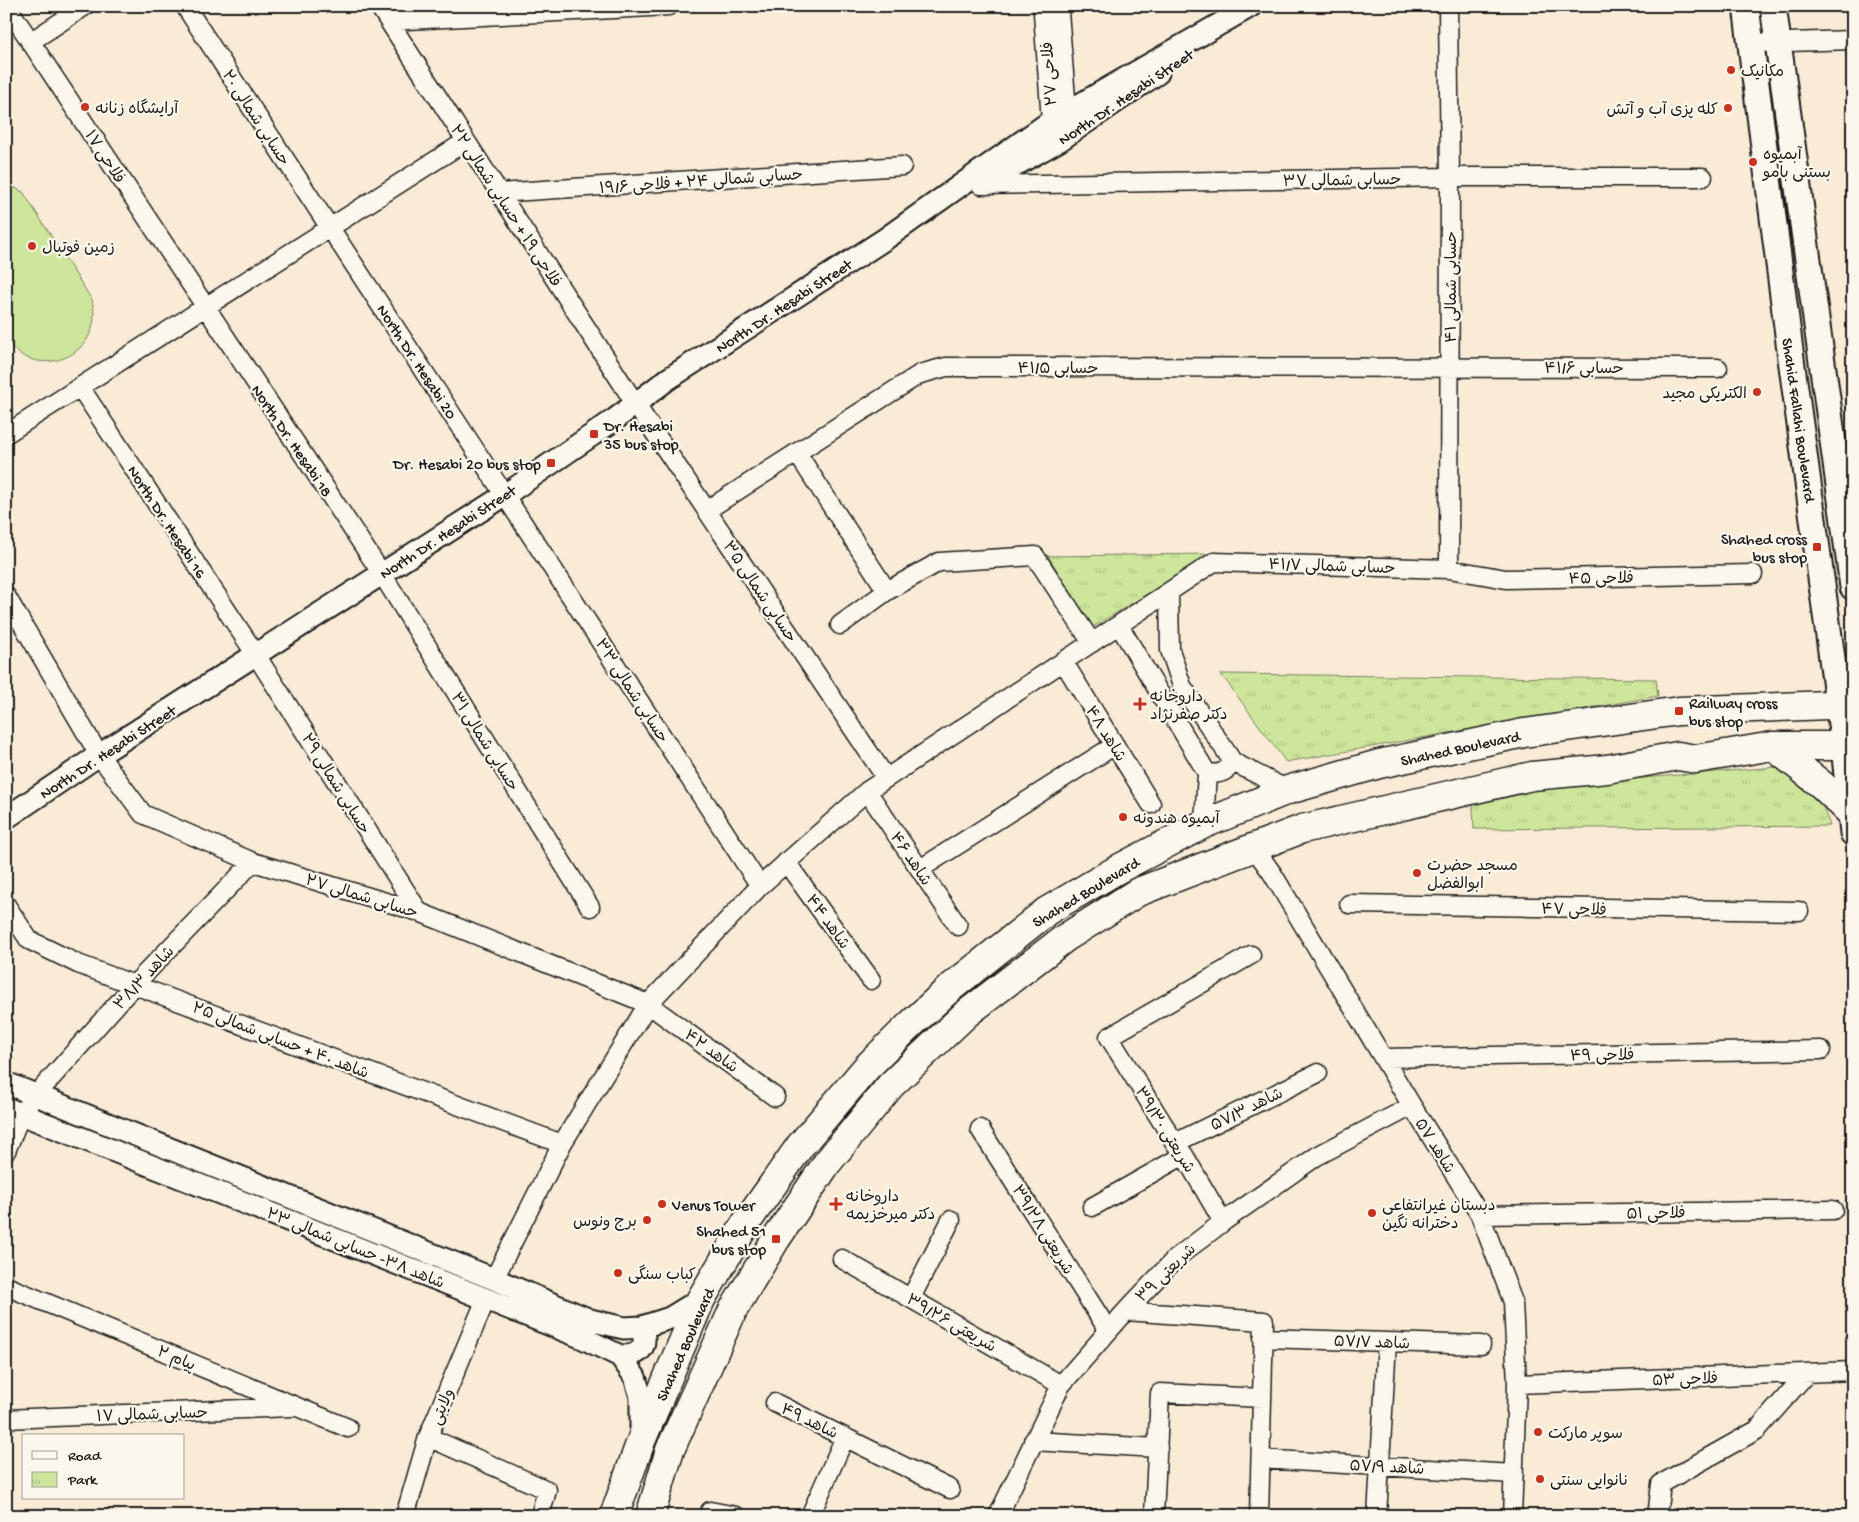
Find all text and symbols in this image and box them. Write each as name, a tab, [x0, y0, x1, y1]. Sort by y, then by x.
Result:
street label: فلاحی ۲۷	[1040, 41, 1063, 107]
street label: North Dr. Hesabi Street	[1056, 46, 1199, 151]
marker: مکانیک	[1725, 64, 1737, 76]
place label: مکانیک	[1741, 64, 1784, 83]
street label: حسابی شمالی ۲۰	[216, 67, 292, 170]
place label: آرایشگاه زنانه	[95, 98, 179, 120]
marker: آرایشگاه زنانه	[79, 101, 91, 113]
place label: کله پزی آب و آتش	[1607, 101, 1718, 121]
marker: کله پزی آب و آتش	[1722, 102, 1734, 114]
street label: فلاحی ۱۹ + حسابی شمالی ۲۲	[444, 122, 564, 292]
street label: فلاحی ۱۷	[79, 128, 127, 188]
place label: آبمیوه بستنی بامو	[1761, 146, 1831, 184]
marker: آبمیوه بستنی بامو	[1747, 156, 1759, 168]
street label: حسابی شمالی ۲۴ + فلاحی ۱۹/۶	[599, 167, 804, 200]
street label: حسابی شمالی ۳۷	[1283, 172, 1402, 193]
street label: حسابی شمالی ۴۱	[1444, 231, 1463, 343]
marker: زمین فوتبال	[26, 240, 38, 252]
place label: زمین فوتبال	[42, 240, 115, 259]
street label: North Dr. Hesabi Street	[713, 256, 858, 359]
street label: North Dr. Hesabi 20	[371, 302, 459, 424]
street label: Shahid Fallahi Boulevard	[1776, 337, 1818, 505]
street label: حسابی ۴۱/۵	[1018, 361, 1098, 380]
street label: حسابی ۴۱/۶	[1544, 361, 1624, 380]
street label: North Dr. Hesabi 18	[246, 382, 335, 502]
place label: الکتریکی مجید	[1663, 386, 1747, 405]
marker: الکتریکی مجید	[1751, 386, 1763, 398]
place label: Dr. Hesabi 35 bus stop	[603, 419, 679, 456]
marker: Dr. Hesabi 35 bus stop	[588, 428, 600, 440]
place label: Dr. Hesabi 20 bus stop	[392, 457, 541, 476]
marker: Dr. Hesabi 20 bus stop	[545, 457, 557, 469]
street label: North Dr. Hesabi 16	[122, 463, 209, 584]
street label: North Dr. Hesabi Street	[377, 482, 522, 585]
place label: Shahed cross bus stop	[1721, 532, 1808, 569]
street label: حسابی شمالی ۳۵	[717, 539, 799, 647]
marker: Shahed cross bus stop	[1811, 541, 1823, 553]
street label: حسابی شمالی ۴۱/۷	[1268, 557, 1396, 580]
street label: فلاحی ۴۵	[1568, 570, 1634, 591]
street label: حسابی شمالی ۳۳	[589, 636, 671, 748]
place label: داروخانه دکتر صفرنژاد	[1150, 689, 1228, 726]
street label: حسابی شمالی ۳۱	[445, 690, 521, 796]
place label: Railway cross bus stop	[1689, 696, 1779, 733]
marker: داروخانه دکتر صفرنژاد	[1134, 698, 1146, 710]
street label: North Dr. Hesabi Street	[37, 702, 182, 805]
street label: شاهد ۴۸	[1080, 703, 1129, 766]
marker: Railway cross bus stop	[1673, 705, 1685, 717]
street label: Shahed Boulevard	[1399, 728, 1524, 772]
street label: حسابی شمالی ۲۹	[295, 731, 373, 839]
place label: آبمیوه هندونه	[1133, 810, 1221, 830]
marker: آبمیوه هندونه	[1117, 811, 1129, 823]
street label: شاهد ۴۶	[884, 830, 934, 890]
street label: Shahed Boulevard	[1030, 854, 1145, 933]
place label: مسجد حضرت ابوالفضل	[1427, 858, 1518, 895]
marker: مسجد حضرت ابوالفضل	[1411, 867, 1423, 879]
street label: حسابی شمالی ۲۷	[303, 872, 419, 924]
street label: شاهد ۴۴	[800, 892, 852, 954]
street label: فلاحی ۴۷	[1541, 901, 1607, 922]
street label: شاهد ۳۸/۳	[111, 944, 180, 1015]
street label: شاهد ۴۰ + حسابی شمالی ۲۵	[189, 1000, 371, 1085]
street label: شاهد ۴۲	[679, 1027, 741, 1079]
street label: فلاحی ۴۹	[1570, 1047, 1634, 1068]
street label: شریعتی ۳۹/۳۰	[1129, 1084, 1197, 1178]
street label: شاهد ۵۷/۳	[1208, 1085, 1287, 1137]
street label: شاهد ۵۷	[1409, 1116, 1457, 1178]
street label: شریعتی ۳۹/۲۸	[1006, 1183, 1076, 1279]
place label: داروخانه دکتر میرخزیمه	[846, 1189, 935, 1226]
marker: Venus Tower	[656, 1198, 668, 1210]
place label: Venus Tower	[671, 1198, 756, 1217]
marker: داروخانه دکتر میرخزیمه	[830, 1198, 842, 1210]
place label: دبستان غیرانتفاعی دخترانه نگین	[1382, 1198, 1496, 1235]
street label: فلاحی ۵۱	[1626, 1205, 1686, 1226]
street label: شاهد ۳۸- حسابی شمالی ۲۳	[263, 1206, 446, 1295]
marker: دبستان غیرانتفاعی دخترانه نگین	[1366, 1207, 1378, 1219]
place label: برج ونوس	[573, 1214, 637, 1233]
marker: برج ونوس	[641, 1214, 653, 1226]
place label: Shahed 51 bus stop	[696, 1224, 766, 1261]
marker: Shahed 51 bus stop	[770, 1233, 782, 1245]
street label: شریعتی ۳۹	[1133, 1241, 1201, 1308]
place label: کباب سنگی	[628, 1264, 696, 1286]
marker: کباب سنگی	[612, 1267, 624, 1279]
street label: Shahed Boulevard	[654, 1285, 721, 1405]
street label: شریعتی ۳۹/۲۶	[902, 1292, 998, 1358]
street label: شاهد ۵۷/۷	[1333, 1334, 1410, 1355]
street label: پیام ۲	[153, 1344, 198, 1377]
street label: فلاحی ۵۳	[1652, 1371, 1718, 1392]
street label: ولایتی	[428, 1386, 460, 1428]
street label: شاهد ۴۹	[777, 1401, 840, 1445]
street label: حسابی شمالی ۱۷	[96, 1405, 208, 1428]
marker: سوپر مارکت	[1532, 1426, 1544, 1438]
place label: سوپر مارکت	[1548, 1426, 1623, 1445]
legend	[22, 1434, 185, 1500]
text: Road	[68, 1448, 102, 1466]
street label: شاهد ۵۷/۹	[1349, 1458, 1425, 1481]
text: Park	[67, 1472, 98, 1490]
marker: نانوایی سنتی	[1534, 1473, 1546, 1485]
place label: نانوایی سنتی	[1550, 1473, 1629, 1492]

